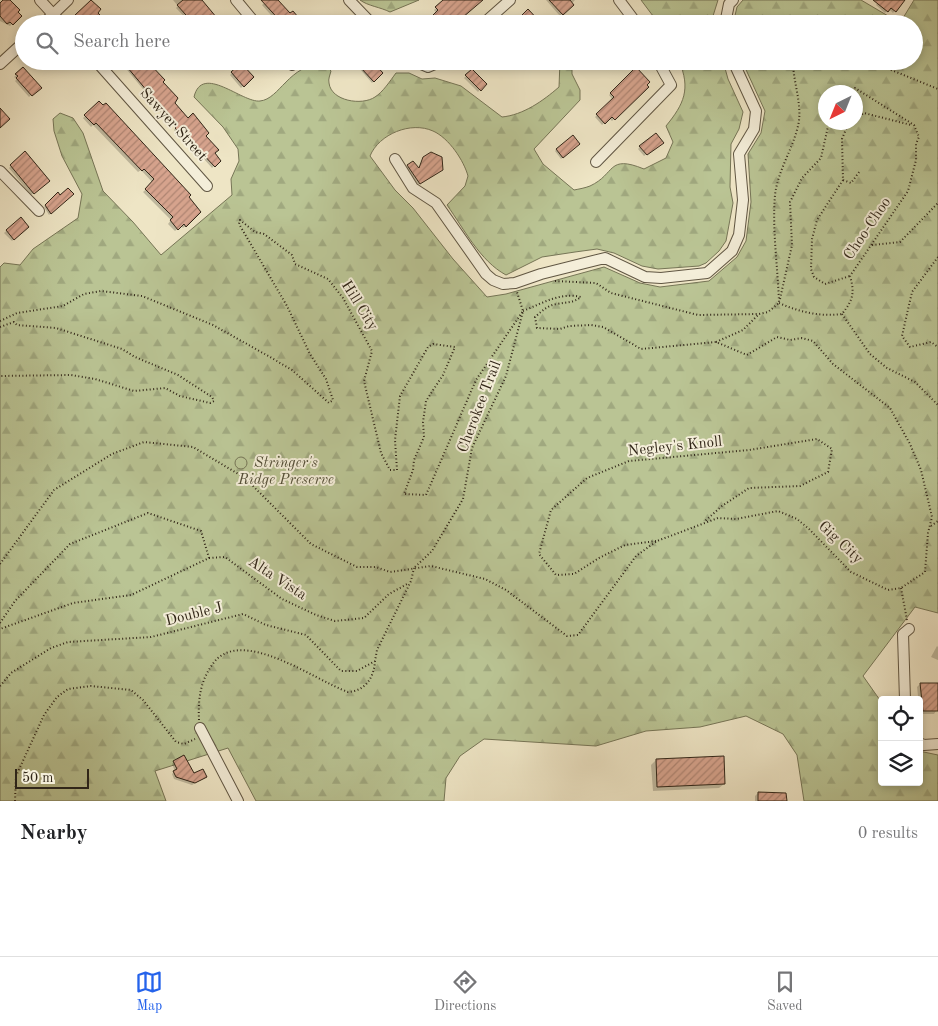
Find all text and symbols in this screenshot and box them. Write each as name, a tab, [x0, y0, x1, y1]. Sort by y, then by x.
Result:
search box	[15, 15, 923, 70]
icon: search	[33, 29, 61, 57]
text: Search here	[73, 33, 170, 52]
north arrow	[818, 85, 863, 130]
street label: Sawyer Street	[137, 86, 209, 164]
street label: Choo-Choo	[842, 195, 894, 263]
street label: Hill City	[338, 278, 380, 334]
street label: Cherokee Trail	[456, 359, 504, 455]
street label: Negley's Knoll	[627, 435, 723, 459]
park label: Stringer's Ridge Preserve	[237, 456, 334, 488]
street label: Gig City	[815, 519, 865, 567]
street label: Alta Vista	[245, 555, 309, 604]
street label: Double J	[164, 601, 224, 629]
map controls	[878, 696, 923, 786]
button: locate	[878, 696, 923, 741]
button: layers	[878, 741, 923, 786]
scale bar	[15, 766, 89, 789]
text: 50 m	[22, 771, 53, 785]
text: Nearby	[20, 823, 88, 844]
text: 0 results	[858, 826, 918, 842]
tab: Map	[135, 968, 163, 1015]
tab: Directions	[434, 968, 496, 1015]
tab: Saved	[767, 968, 803, 1015]

